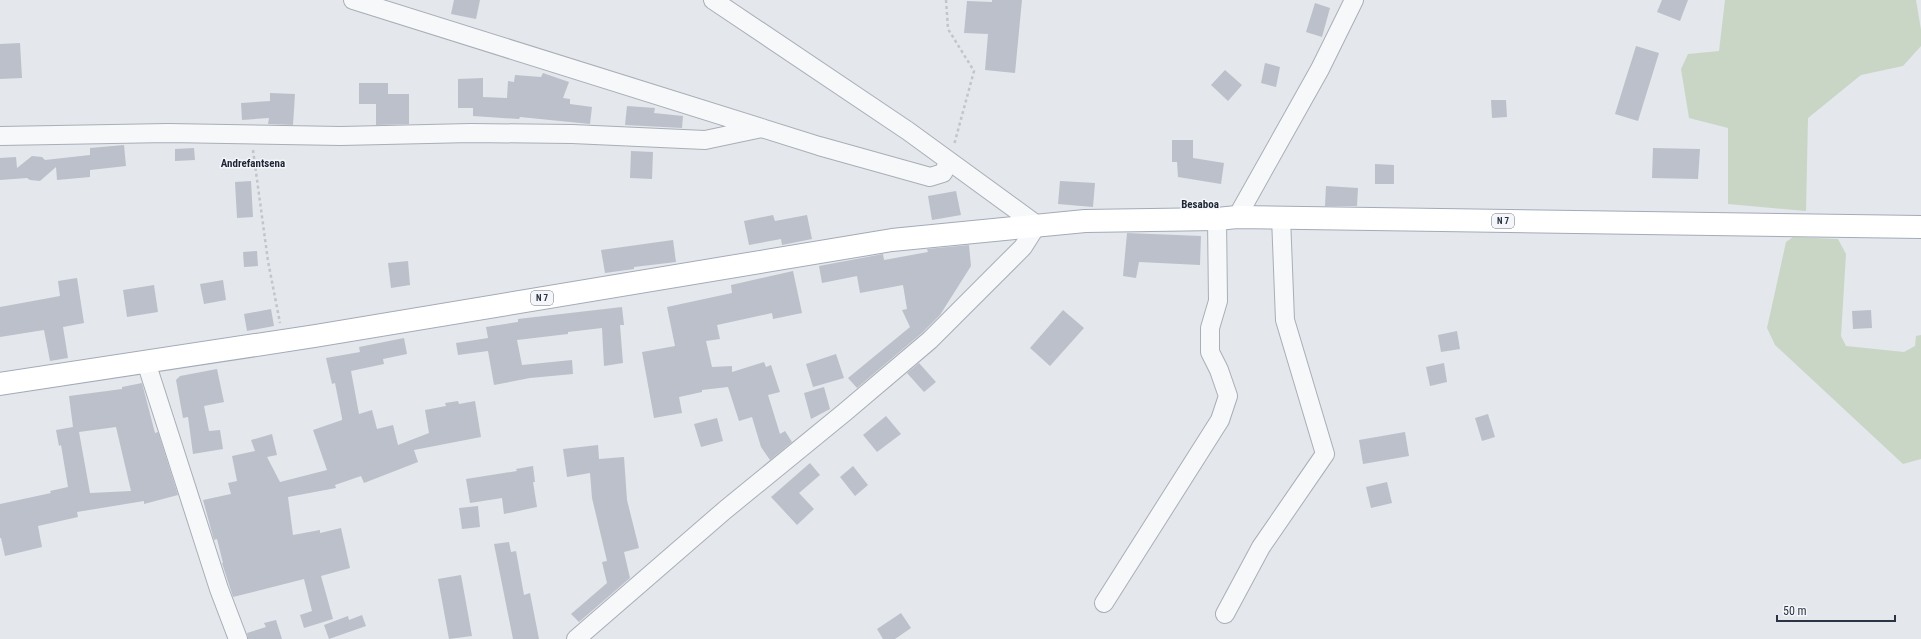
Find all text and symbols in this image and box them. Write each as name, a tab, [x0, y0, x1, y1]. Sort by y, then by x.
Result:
district label: Andrefantsena	[221, 157, 285, 170]
district label: Besaboa	[1181, 198, 1219, 211]
road number: N 7	[1492, 214, 1514, 228]
road number: N 7	[531, 291, 553, 305]
scale bar	[1777, 597, 1895, 623]
text: 50 m	[1783, 604, 1807, 618]

